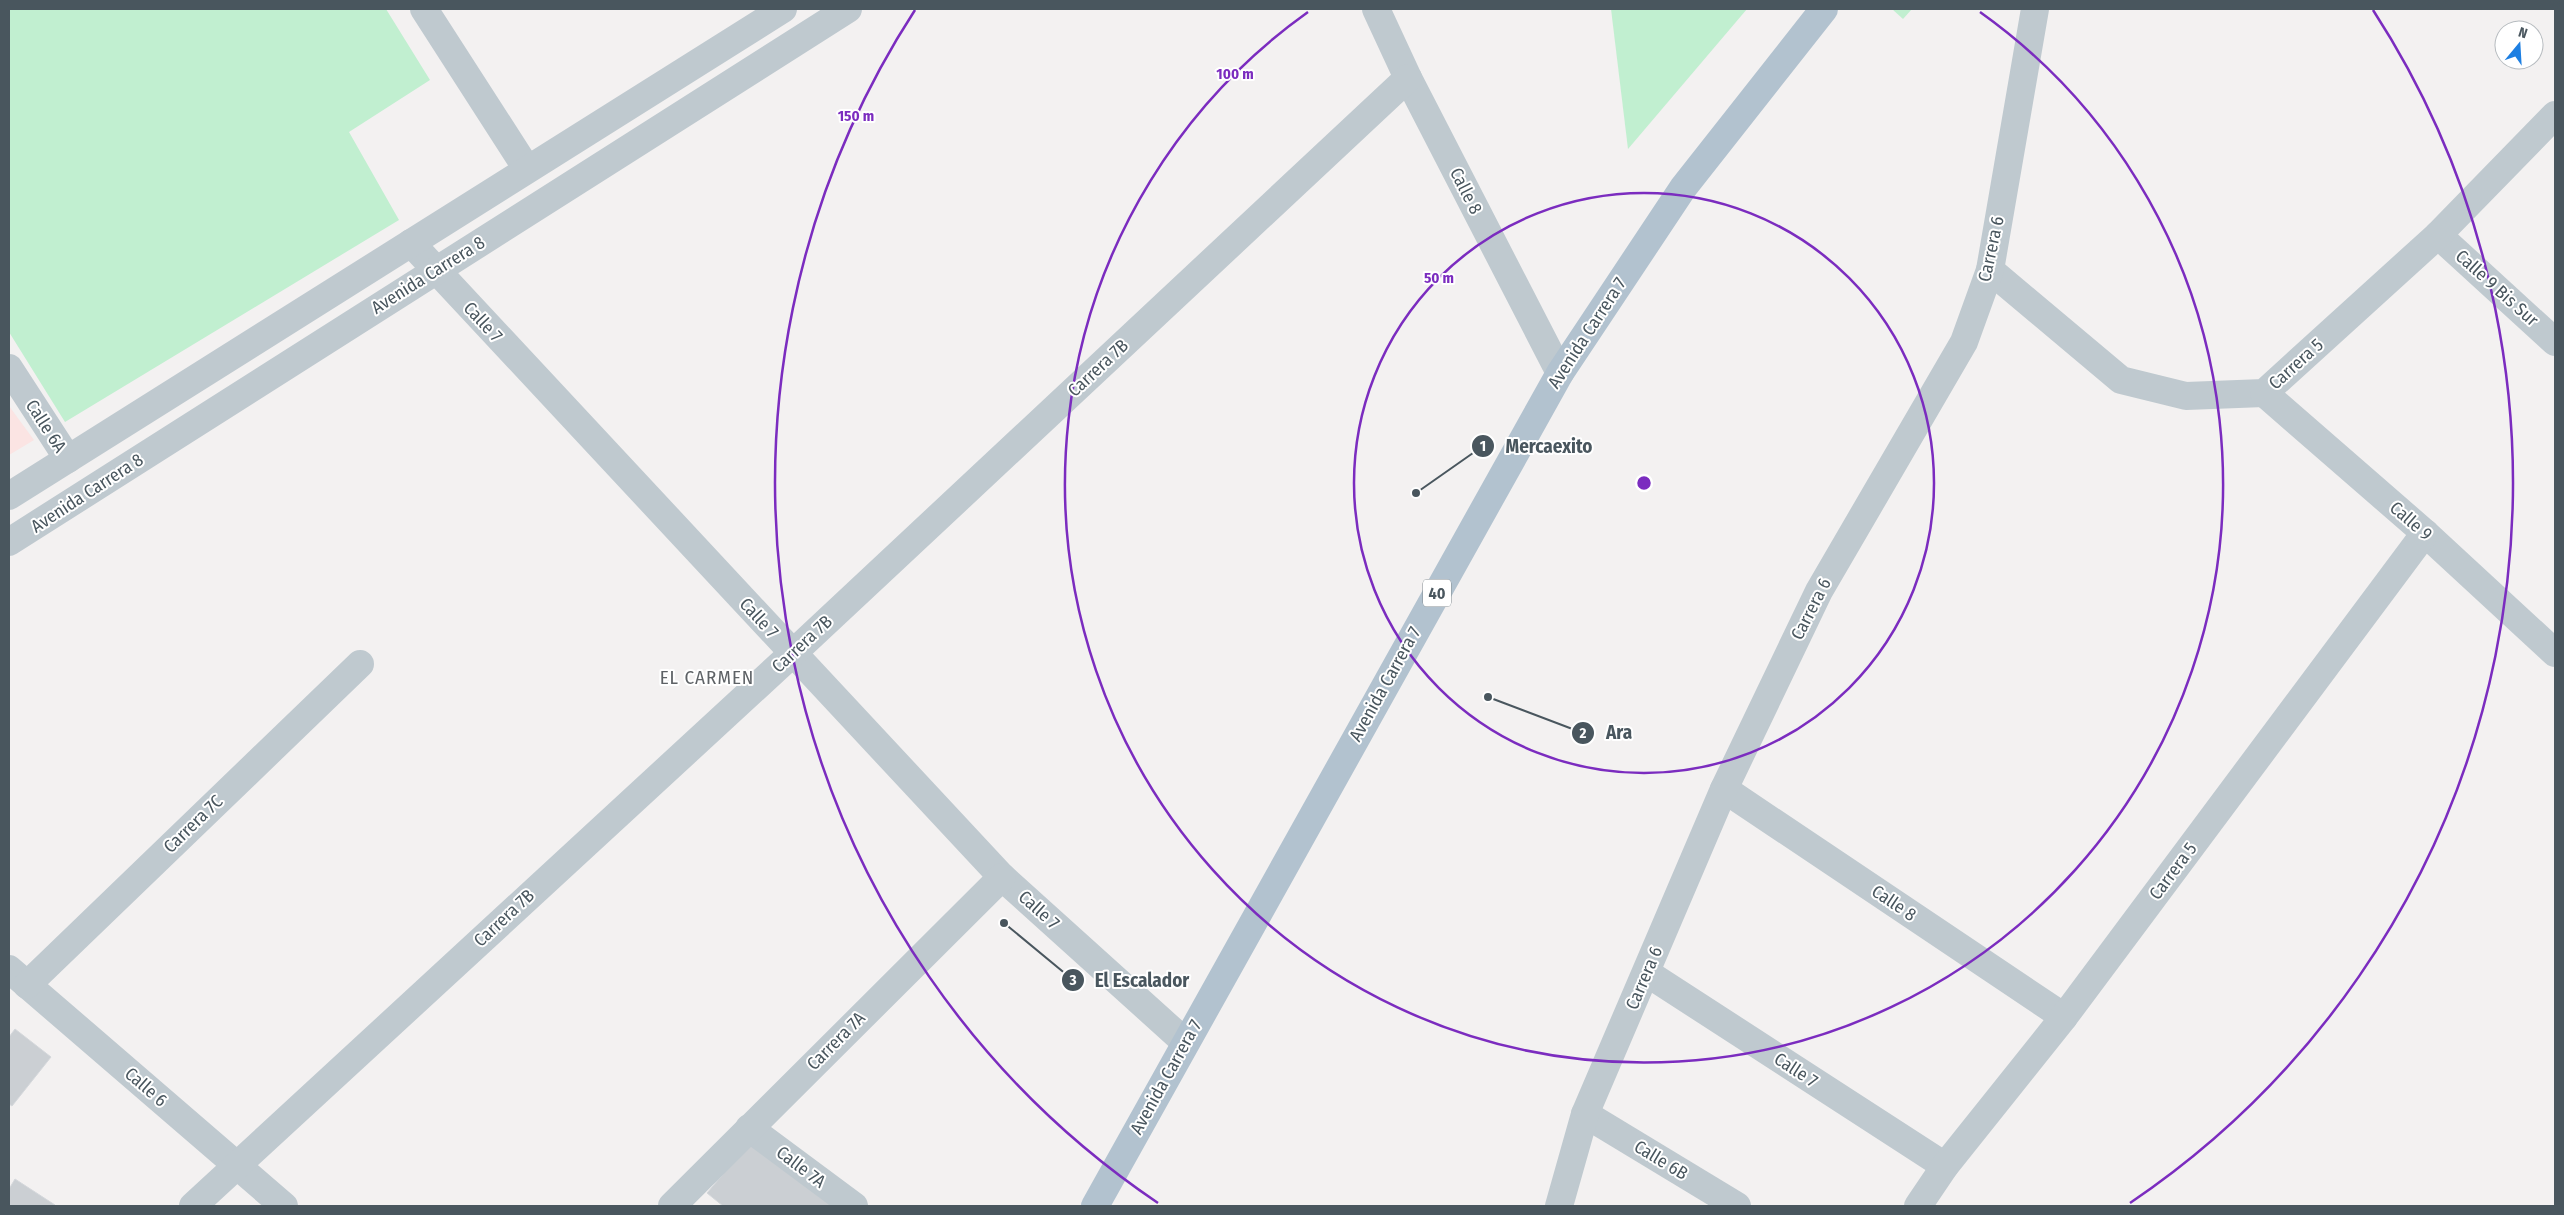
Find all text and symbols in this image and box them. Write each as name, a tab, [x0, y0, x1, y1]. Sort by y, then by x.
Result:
north arrow	[2494, 20, 2544, 70]
text: N	[2516, 24, 2529, 42]
text: 100 m	[1216, 65, 1254, 83]
text: 150 m	[838, 107, 874, 125]
street label: Calle 8	[1445, 164, 1487, 218]
street label: Carrera 6	[1973, 214, 2009, 284]
street label: Avenida Carrera 8	[367, 231, 489, 319]
street label: Calle 9 Bis Sur	[2451, 245, 2544, 331]
text: 50 m	[1424, 269, 1454, 287]
street label: Avenida Carrera 7	[1543, 273, 1631, 393]
street label: Calle 7	[459, 297, 507, 347]
street label: Carrera 7B	[1063, 334, 1133, 402]
street label: Carrera 5	[2264, 334, 2328, 394]
street label: Calle 6A	[21, 395, 71, 457]
callout: Mercaexito	[1471, 429, 1603, 463]
text: Mercaexito	[1506, 435, 1592, 458]
text: 1	[1480, 437, 1486, 455]
street label: Avenida Carrera 8	[27, 449, 147, 537]
centre of rings	[1635, 474, 1653, 492]
street label: Calle 9	[2385, 497, 2437, 545]
street label: Carrera 6	[1786, 574, 1836, 644]
road number: 40	[1423, 580, 1451, 606]
street label: Calle 7	[735, 593, 783, 643]
street label: Carrera 7B	[767, 610, 837, 678]
street label: Avenida Carrera 7	[1344, 623, 1426, 745]
district label: EL CARMEN	[660, 666, 754, 689]
callout: Ara	[1571, 716, 1642, 750]
text: Ara	[1605, 721, 1632, 744]
text: 2	[1579, 724, 1587, 742]
street label: Carrera 7C	[159, 790, 227, 858]
street label: Carrera 5	[2144, 838, 2202, 904]
street label: Calle 8	[1867, 880, 1921, 926]
street label: Carrera 7B	[469, 884, 539, 952]
street label: Calle 7	[1014, 886, 1064, 934]
street label: Carrera 6	[1621, 943, 1667, 1013]
callout: El Escalador	[1060, 963, 1200, 997]
text: El Escalador	[1095, 969, 1190, 992]
text: 3	[1068, 971, 1077, 989]
street label: Carrera 7A	[802, 1007, 870, 1075]
street label: Avenida Carrera 7	[1125, 1016, 1207, 1138]
street label: Calle 7	[1770, 1048, 1822, 1092]
street label: Calle 6	[120, 1063, 172, 1111]
street label: Calle 6B	[1630, 1135, 1692, 1185]
street label: Calle 7A	[772, 1141, 831, 1193]

